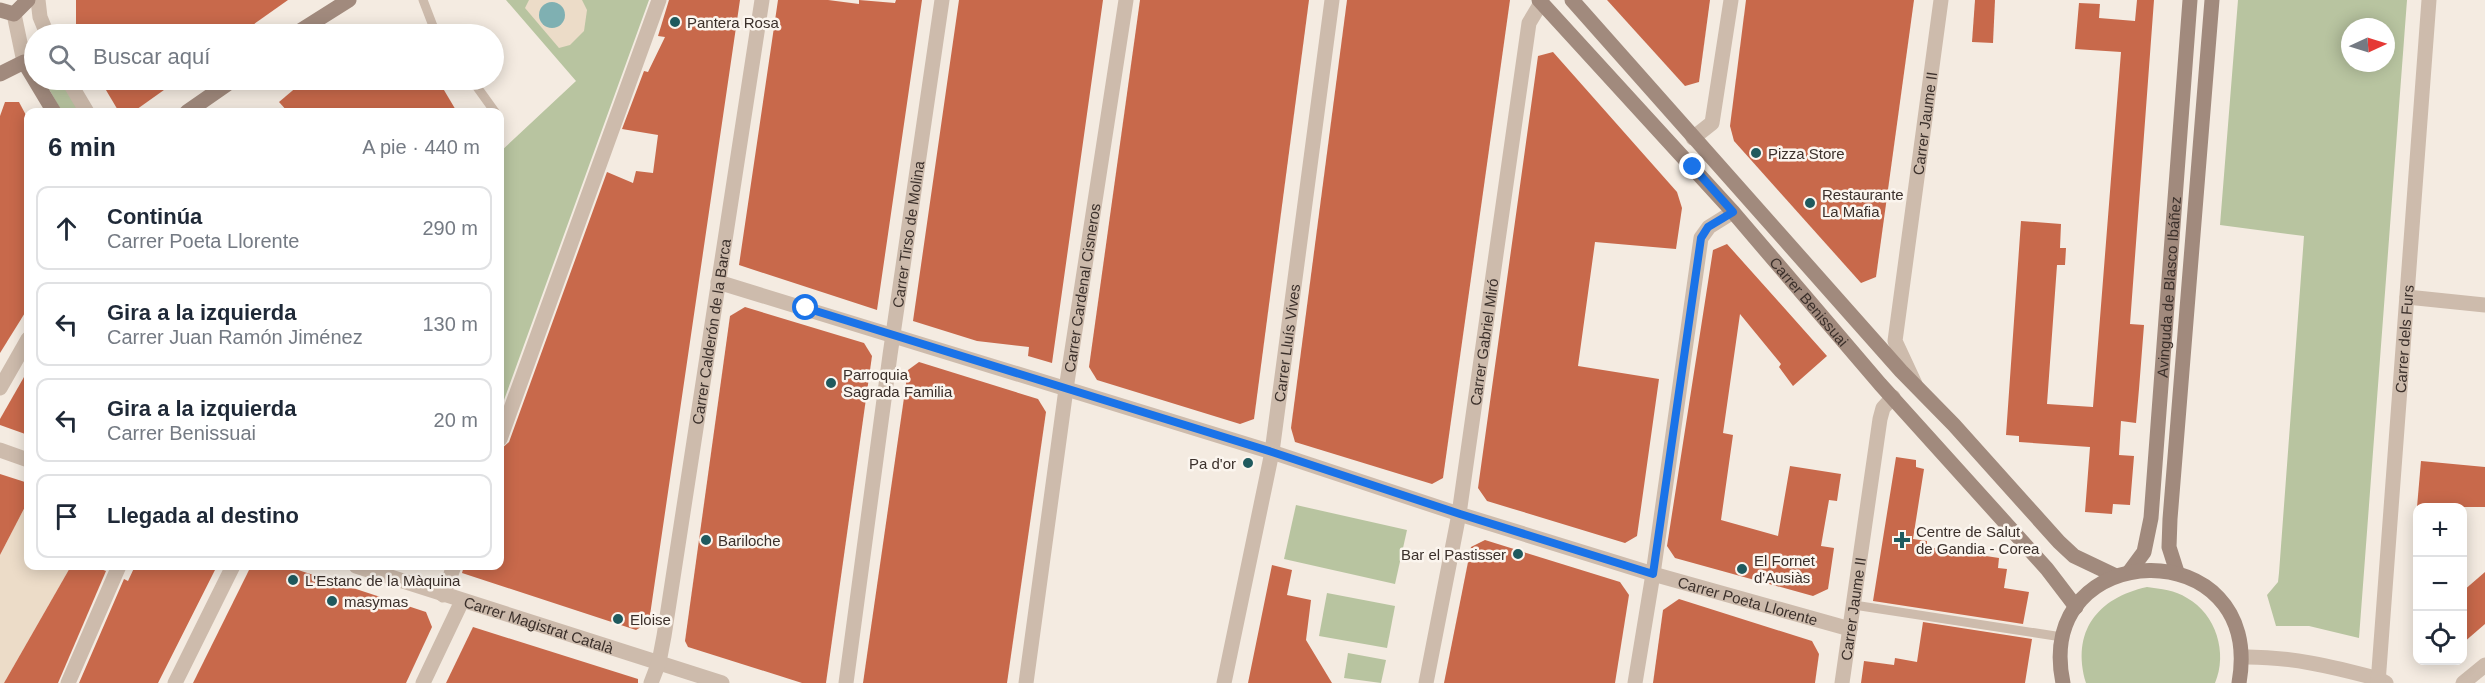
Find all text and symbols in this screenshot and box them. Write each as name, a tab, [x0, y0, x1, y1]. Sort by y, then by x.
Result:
place label: Pantera Rosa	[687, 14, 779, 31]
marker: Pantera Rosa	[668, 15, 682, 29]
north arrow	[2341, 18, 2395, 72]
search box	[24, 24, 504, 90]
icon: search	[45, 41, 78, 74]
text: Buscar aquí	[93, 44, 210, 69]
street label: Carrer Jaume II	[1909, 71, 1940, 176]
text: 6 min	[48, 132, 116, 162]
text: A pie · 440 m	[362, 136, 480, 158]
place label: Pizza Store	[1768, 145, 1845, 162]
marker: Pizza Store	[1749, 146, 1763, 160]
route end	[1679, 153, 1705, 179]
street label: Carrer Tirso de Molina	[889, 159, 927, 309]
place label: Restaurante La Mafia	[1822, 186, 1904, 220]
marker: Restaurante La Mafia	[1803, 196, 1817, 210]
street label: Avinguda de Blasco Ibáñez	[2153, 196, 2184, 378]
street label: Carrer Cardenal Cisneros	[1060, 202, 1103, 374]
text: Continúa	[107, 204, 202, 229]
icon: ahead	[50, 212, 83, 245]
text: 290 m	[422, 217, 478, 239]
text: Carrer Poeta Llorente	[107, 230, 299, 252]
street label: Carrer Calderón de la Barca	[688, 237, 734, 426]
street label: Carrer Benissuai	[1767, 253, 1852, 349]
street label: Carrer Gabriel Miró	[1466, 277, 1501, 407]
street label: Carrer Lluís Vives	[1270, 283, 1303, 403]
street label: Carrer dels Furs	[2391, 284, 2416, 394]
route start	[792, 294, 818, 320]
text: Gira a la izquierda	[107, 300, 297, 325]
icon: left	[50, 308, 83, 341]
text: 130 m	[422, 313, 478, 335]
text: Carrer Juan Ramón Jiménez	[107, 326, 363, 348]
place label: Parroquia Sagrada Familia	[843, 366, 953, 400]
marker: Parroquia Sagrada Familia	[824, 376, 838, 390]
text: Gira a la izquierda	[107, 396, 297, 421]
icon: left	[50, 404, 83, 437]
text: 20 m	[434, 409, 478, 431]
text: Carrer Benissuai	[107, 422, 256, 444]
place label: Pa d'or	[1189, 455, 1236, 472]
marker: Pa d'or	[1241, 456, 1255, 470]
icon: arrive	[50, 500, 83, 533]
text: Llegada al destino	[107, 503, 299, 528]
map controls	[2413, 503, 2467, 665]
button: +	[2413, 503, 2467, 557]
place label: Centre de Salut de Gandia - Corea	[1916, 523, 2040, 557]
marker: Centre de Salut de Gandia - Corea	[1893, 531, 1911, 549]
place label: Bariloche	[718, 532, 781, 549]
marker: Bariloche	[699, 533, 713, 547]
place label: Bar el Pastisser	[1401, 546, 1506, 563]
marker: Bar el Pastisser	[1511, 547, 1525, 561]
place label: El Fornet d'Ausiàs	[1754, 552, 1816, 586]
street label: Carrer Jaume II	[1837, 556, 1869, 662]
button: −	[2413, 557, 2467, 611]
marker: El Fornet d'Ausiàs	[1735, 562, 1749, 576]
place label: L'Estanc de la Màquina	[305, 572, 461, 589]
marker: L'Estanc de la Màquina	[286, 573, 300, 587]
street label: Carrer Poeta Llorente	[1676, 573, 1820, 628]
place label: masymas	[344, 593, 408, 610]
street label: Carrer Magistrat Català	[462, 593, 616, 657]
marker: masymas	[325, 594, 339, 608]
place label: Eloise	[630, 611, 671, 628]
button: locate	[2413, 611, 2467, 665]
marker: Eloise	[611, 612, 625, 626]

